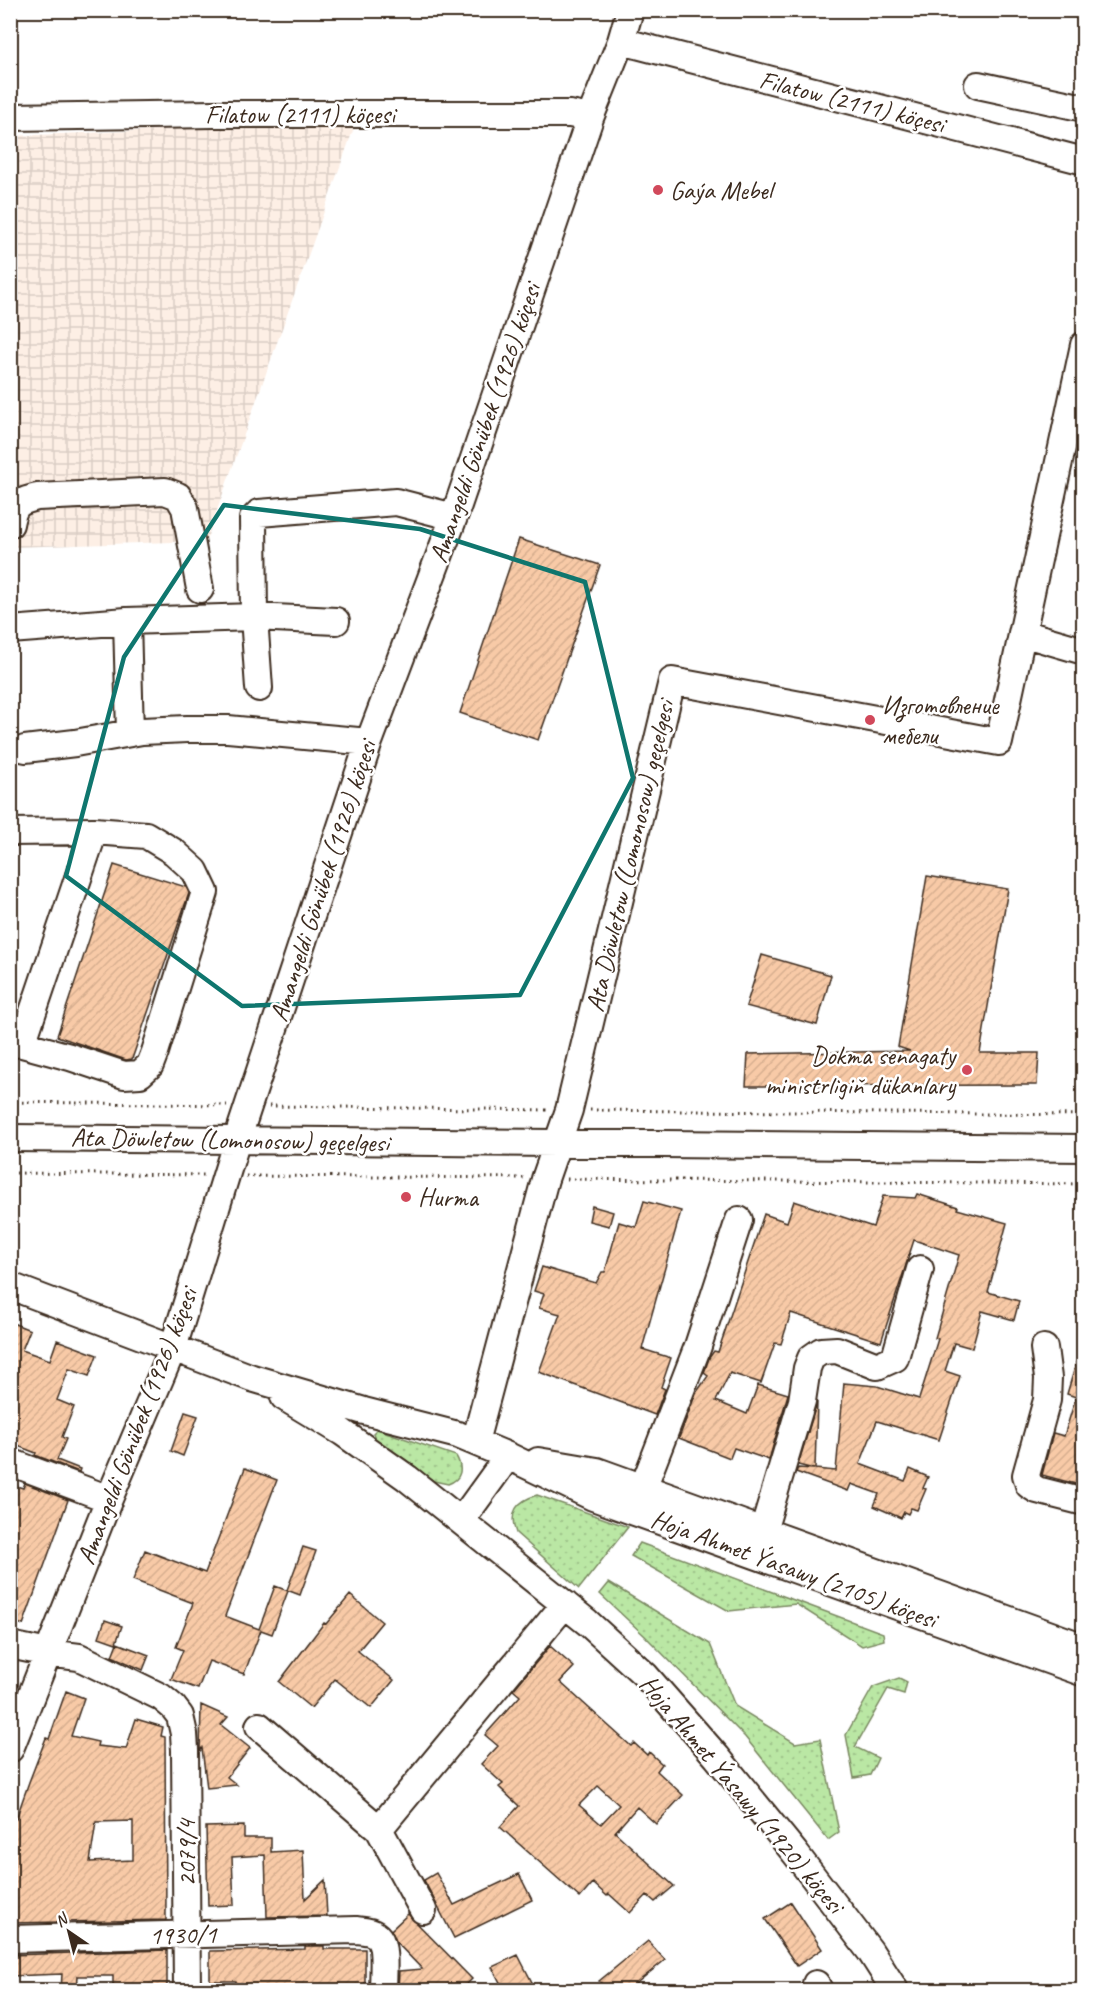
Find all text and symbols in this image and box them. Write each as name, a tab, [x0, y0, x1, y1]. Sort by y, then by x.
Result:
street label: Filatow (2111) köçesi	[756, 63, 951, 142]
street label: Filatow (2111) köçesi	[205, 98, 398, 131]
place label: Gaýa Mebel	[670, 174, 776, 207]
marker: Gaýa Mebel	[651, 183, 665, 197]
street label: Amangeldi Gönübek (1926) köçesi	[422, 276, 549, 567]
place label: Изготовление мебели	[882, 689, 1000, 752]
street label: Ata Döwletow (Lomonosow) geçelgesi	[578, 694, 683, 1015]
marker: Изготовление мебели	[863, 713, 877, 727]
street label: Amangeldi Gönübek (1926) köçesi	[262, 734, 385, 1026]
place label: Dokma senagaty ministrligiň dükanlary	[765, 1039, 957, 1102]
marker: Dokma senagaty ministrligiň dükanlary	[960, 1063, 974, 1077]
street label: Ata Döwletow (Lomonosow) geçelgesi	[71, 1121, 393, 1159]
place label: Hurma	[418, 1181, 480, 1214]
marker: Hurma	[399, 1190, 413, 1204]
street label: Amangeldi Gönübek (1926) köçesi	[69, 1280, 206, 1569]
street label: Hoja Ahmet Ýasawy (2105) köçesi	[647, 1502, 944, 1637]
street label: Hoja Ahmet Ýasawy (1920) köçesi	[633, 1668, 853, 1922]
street label: 2079/4	[170, 1817, 203, 1887]
north arrow	[39, 1902, 99, 1962]
text: N	[51, 1908, 73, 1932]
street label: 1930/1	[149, 1918, 218, 1952]

